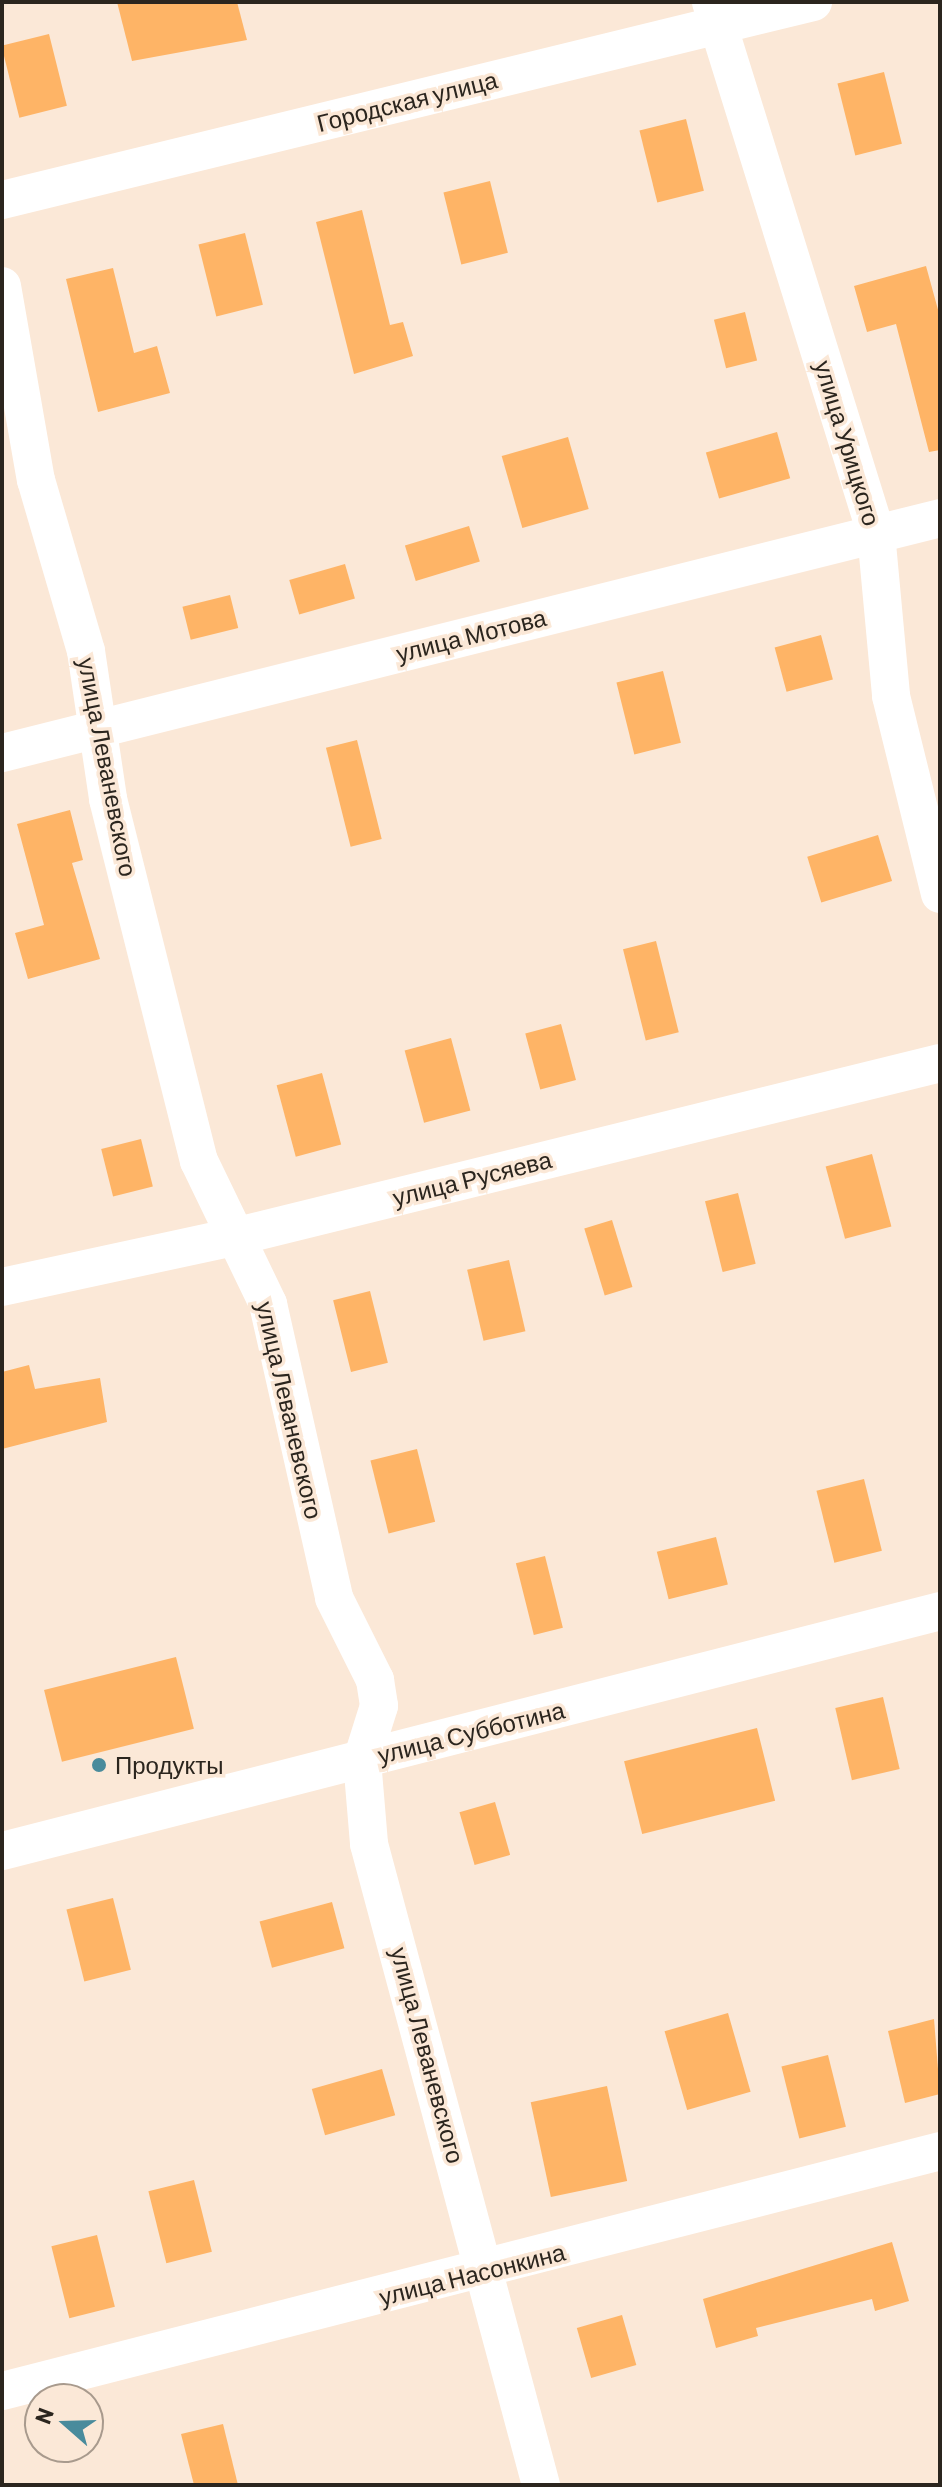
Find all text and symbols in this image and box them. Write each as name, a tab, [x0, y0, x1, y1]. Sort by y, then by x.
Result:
street label: Городская улица	[314, 65, 500, 137]
street label: улица Урицкого	[809, 357, 887, 529]
street label: улица Мотова	[393, 602, 549, 668]
street label: улица Леваневского	[73, 655, 143, 879]
street label: улица Русяева	[390, 1144, 554, 1212]
street label: улица Леваневского	[251, 1298, 329, 1522]
street label: улица Субботина	[375, 1695, 567, 1769]
place label: Продукты	[115, 1751, 223, 1779]
marker: Продукты	[90, 1756, 108, 1774]
street label: улица Леваневского	[385, 1944, 471, 2166]
street label: улица Насонкина	[376, 2237, 568, 2311]
north arrow	[24, 2383, 104, 2463]
text: N	[29, 2404, 58, 2427]

